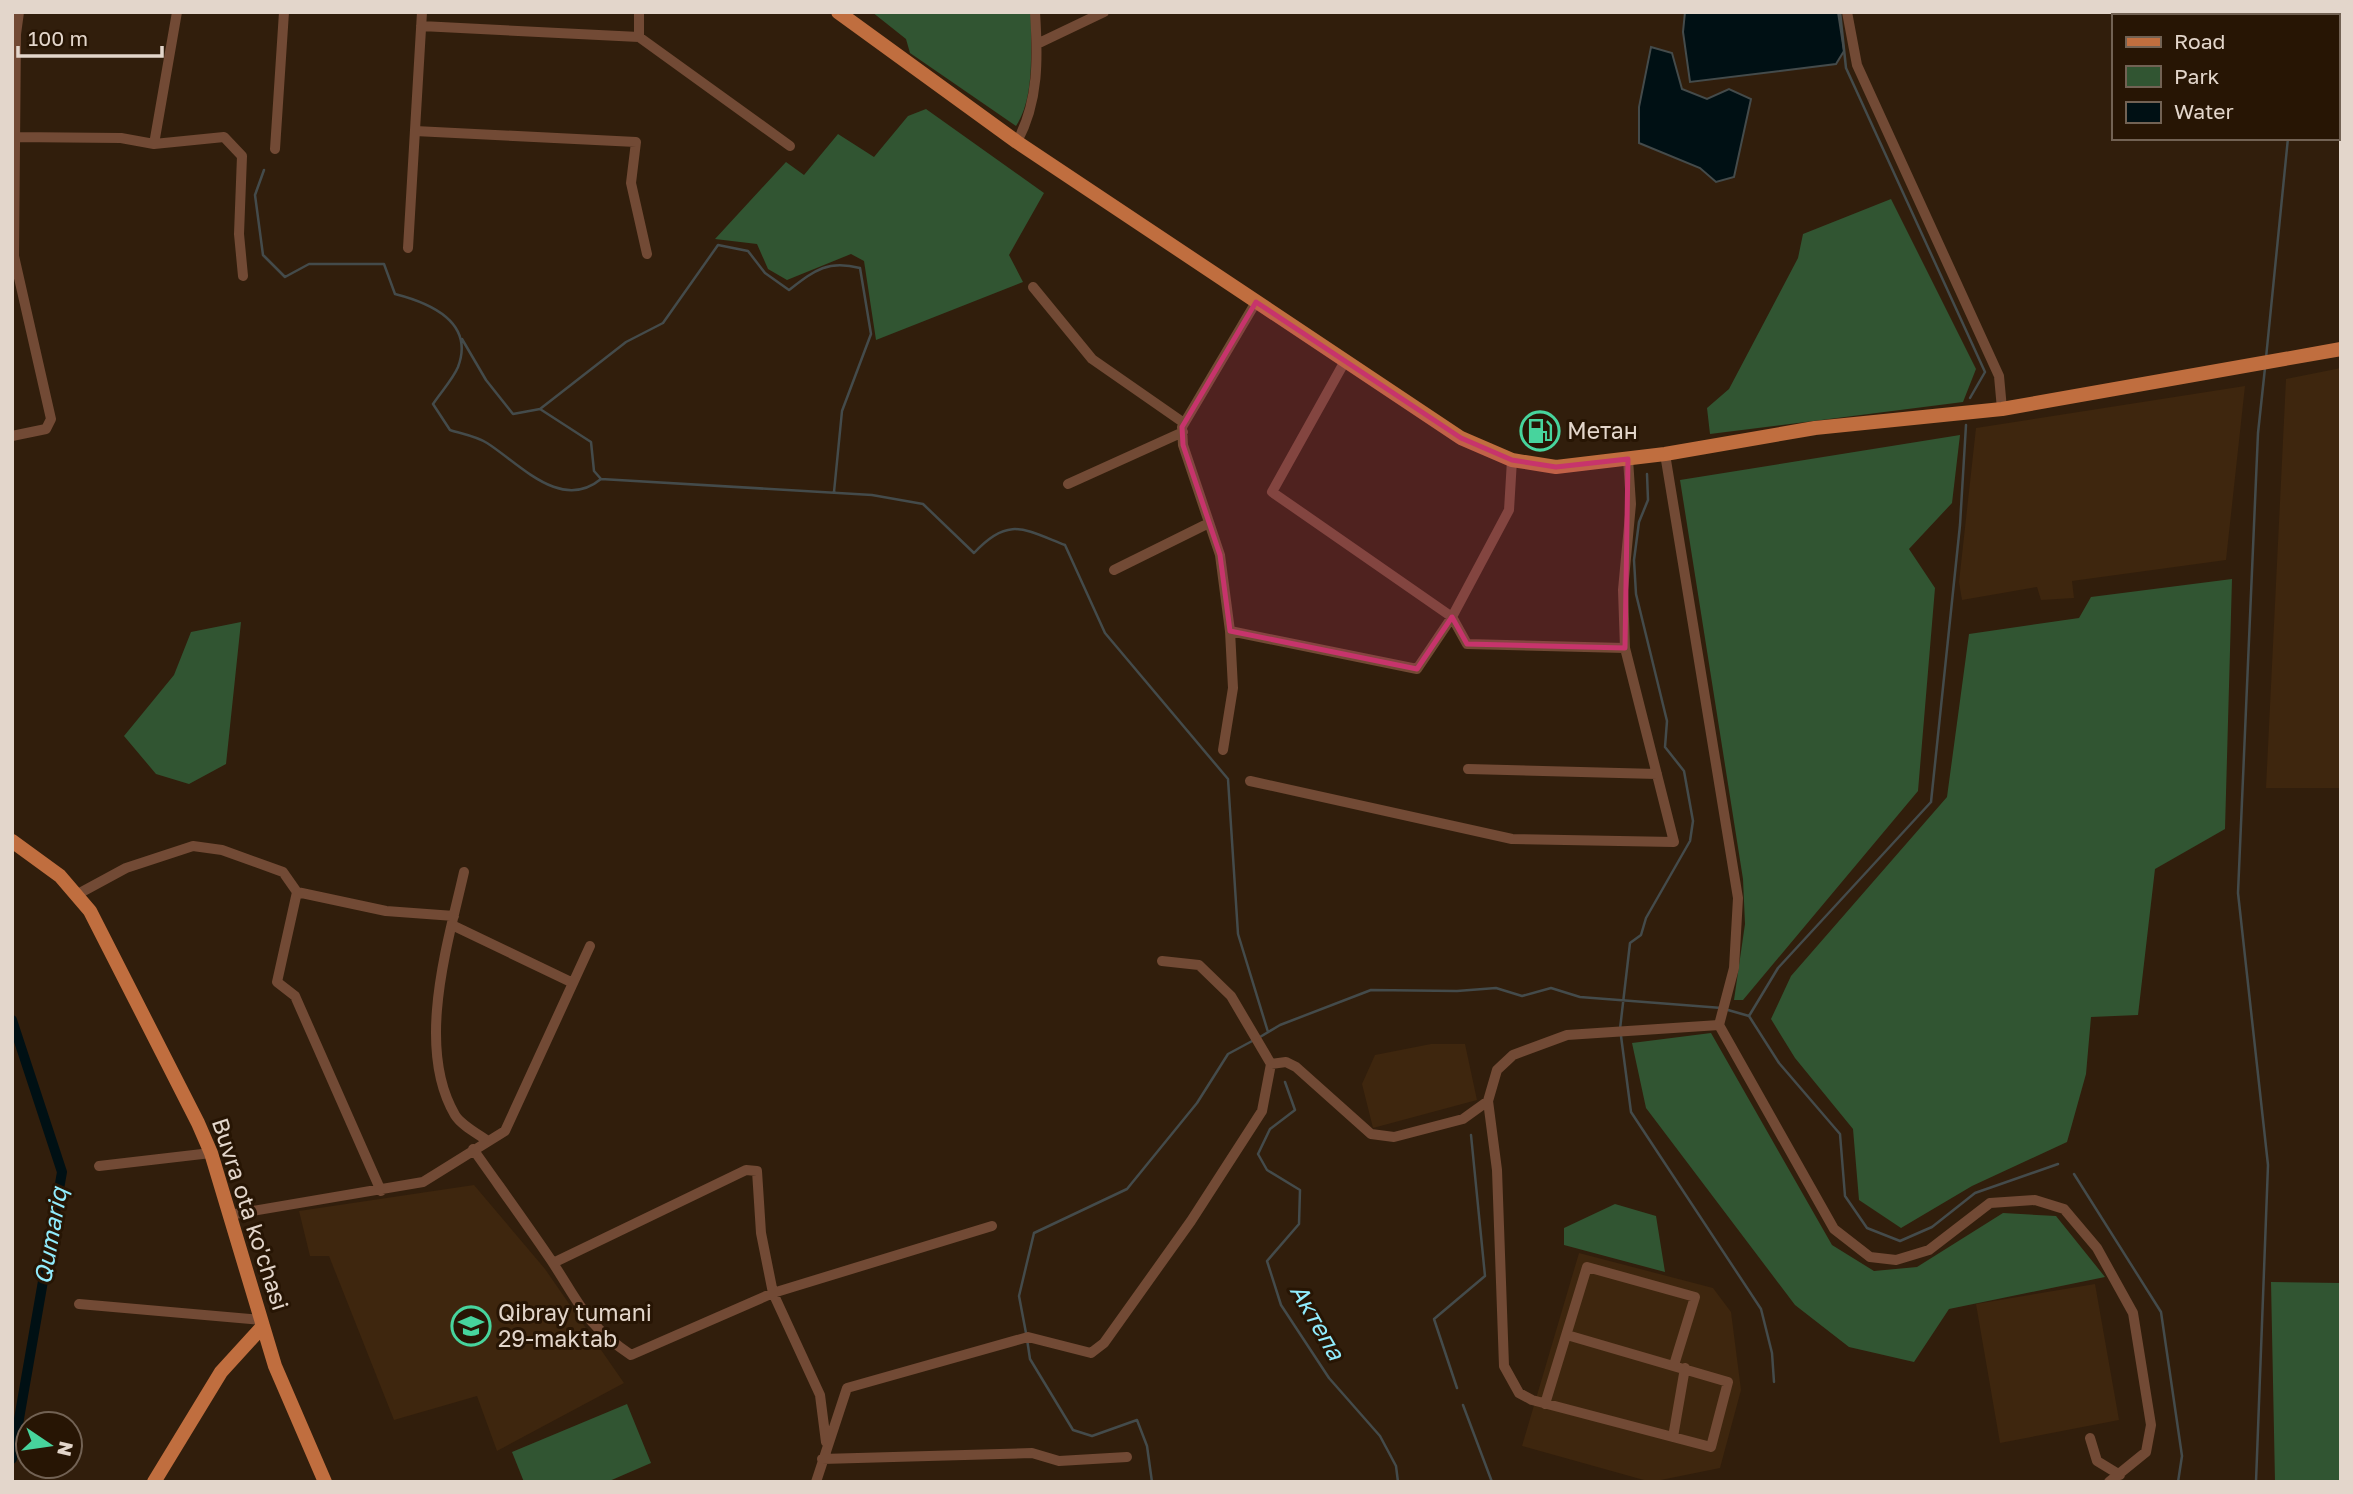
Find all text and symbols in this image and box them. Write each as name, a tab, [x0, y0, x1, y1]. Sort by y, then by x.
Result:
scale bar	[18, 14, 161, 58]
legend	[2112, 14, 2339, 140]
text: 100 m	[28, 25, 88, 51]
text: Road	[2174, 28, 2225, 54]
text: Park	[2174, 63, 2220, 89]
text: Water	[2174, 98, 2234, 124]
fuel station icon: Метан	[1519, 410, 1561, 452]
place label: Метан	[1567, 416, 1638, 444]
street label: Buvra ota ko'chasi	[207, 1114, 295, 1313]
water label: Qumariq	[27, 1183, 73, 1286]
water label: Актепа	[1285, 1278, 1352, 1366]
place label: Qibray tumani 29-maktab	[498, 1298, 652, 1352]
school or university icon: Qibray tumani 29-maktab	[450, 1305, 492, 1347]
north arrow	[14, 1410, 84, 1480]
text: N	[53, 1439, 79, 1459]

